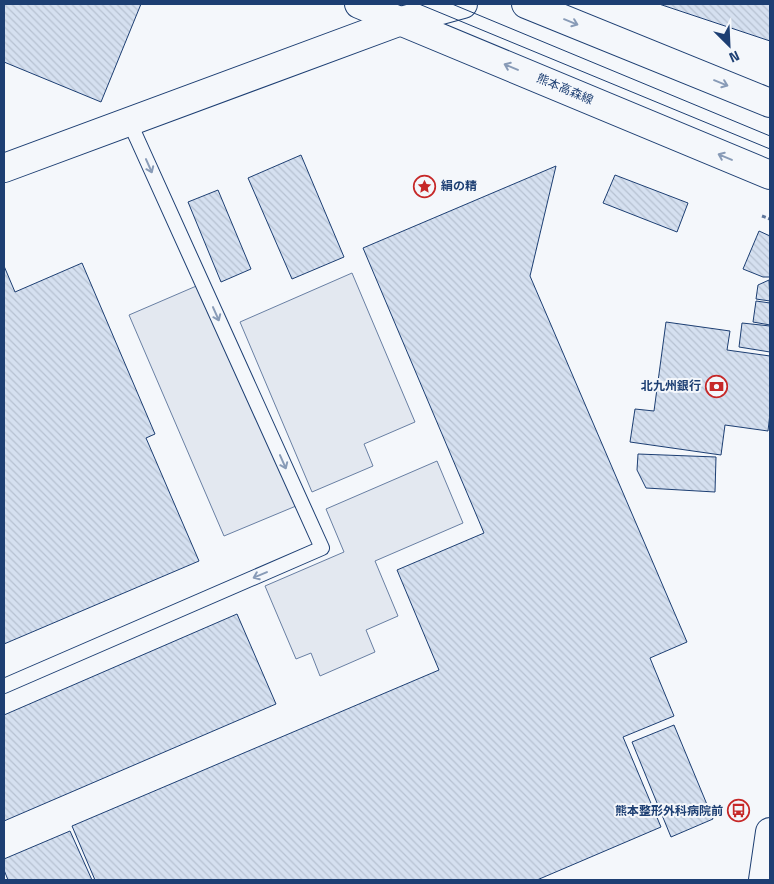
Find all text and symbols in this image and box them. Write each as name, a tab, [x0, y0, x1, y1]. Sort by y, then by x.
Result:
one-way arrow	[563, 18, 578, 27]
north arrow	[704, 20, 754, 70]
text: N	[726, 46, 743, 69]
one-way arrow	[504, 62, 519, 71]
street label: 熊本高森線	[534, 68, 597, 109]
one-way arrow	[714, 80, 729, 89]
one-way arrow	[718, 151, 733, 161]
one-way arrow	[145, 158, 154, 173]
place icon: 絹の精	[413, 174, 437, 198]
place label: 絹の精	[441, 176, 477, 195]
one-way arrow	[212, 306, 222, 321]
bank icon: 北九州銀行	[705, 374, 729, 398]
place label: 北九州銀行	[641, 376, 701, 395]
one-way arrow	[279, 454, 289, 469]
one-way arrow	[253, 570, 268, 580]
bus stop icon: 熊本整形外科病院前	[727, 799, 751, 823]
place label: 熊本整形外科病院前	[615, 801, 723, 820]

